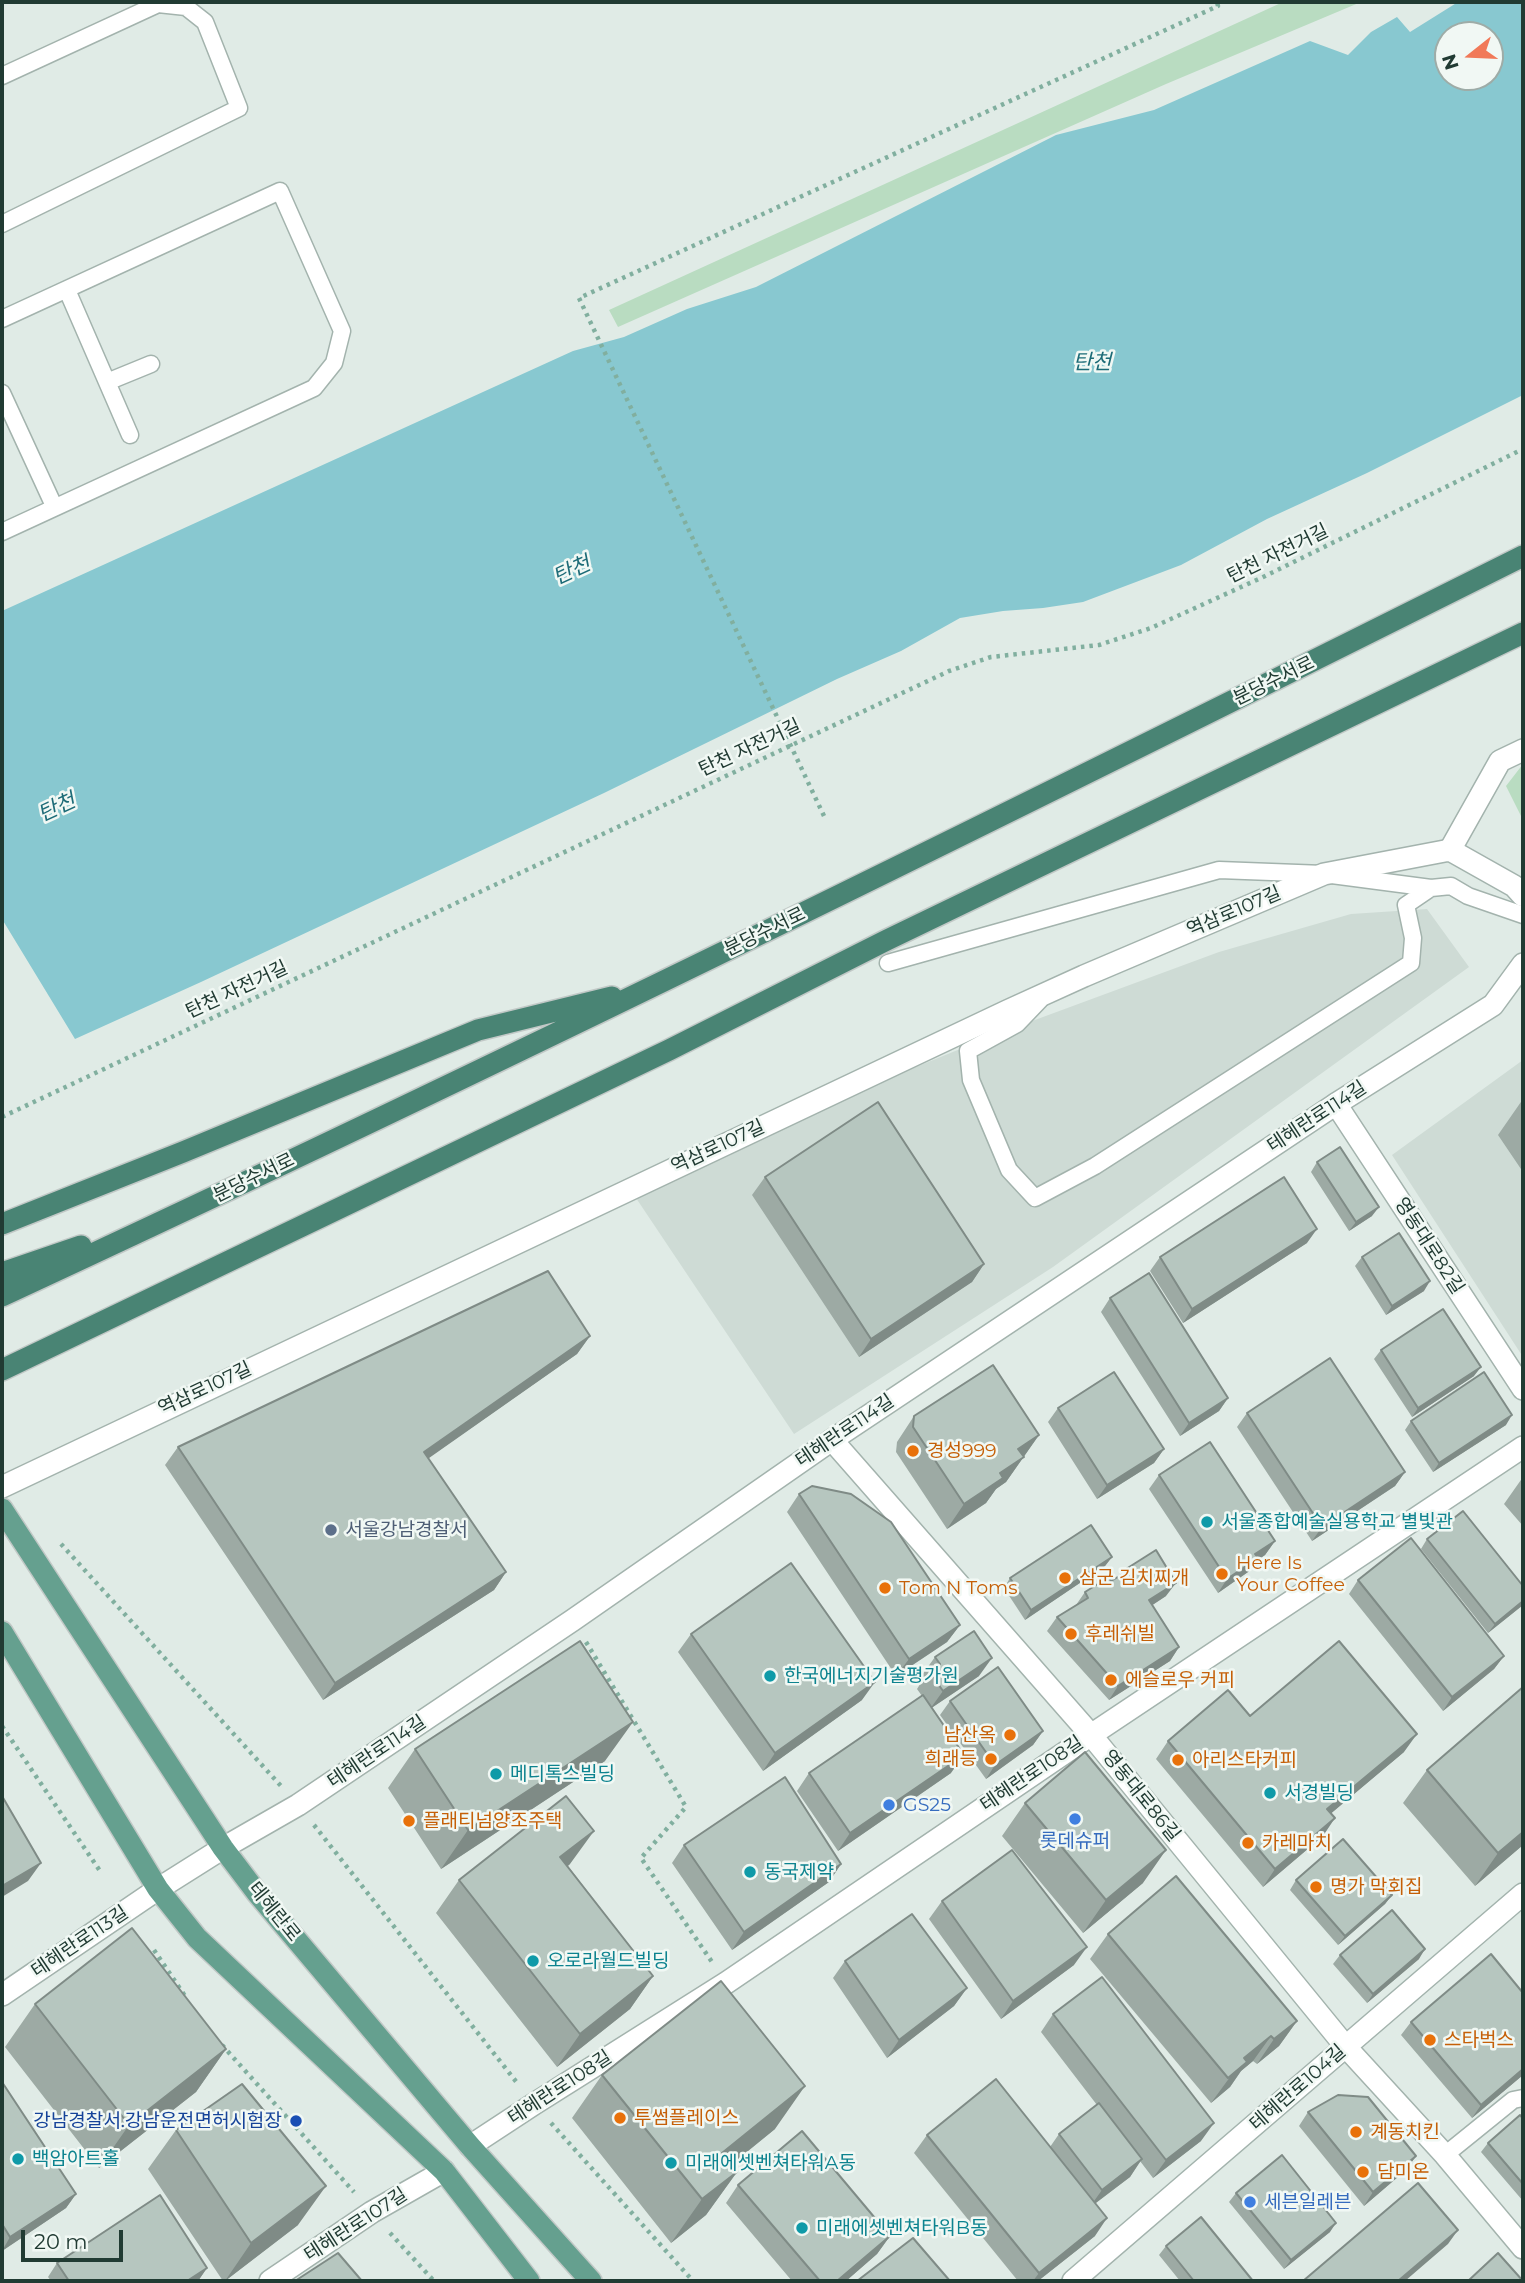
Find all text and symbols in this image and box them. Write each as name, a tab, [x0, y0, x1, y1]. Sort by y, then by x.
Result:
north arrow	[1434, 21, 1504, 91]
text: N	[1437, 51, 1464, 73]
water label: 탄천	[1073, 350, 1111, 376]
street label: 탄천 자전거길	[1224, 520, 1332, 588]
water label: 탄천	[549, 551, 595, 591]
street label: 분당수서로	[1230, 652, 1318, 710]
street label: 탄천 자전거길	[695, 714, 805, 782]
water label: 탄천	[34, 788, 80, 828]
street label: 역삼로107길	[1183, 882, 1285, 942]
street label: 분당수서로	[721, 903, 809, 961]
street label: 탄천 자전거길	[182, 956, 292, 1024]
street label: 테헤란로114길	[1263, 1076, 1371, 1158]
street label: 역삼로107길	[668, 1115, 768, 1179]
street label: 분당수서로	[210, 1149, 298, 1207]
street label: 영동대로82길	[1389, 1194, 1469, 1298]
street label: 역삼로107길	[155, 1357, 255, 1421]
street label: 테헤란로114길	[792, 1390, 898, 1472]
place label: 경성999	[927, 1440, 997, 1462]
marker: 경성999	[905, 1443, 921, 1459]
place label: 서울종합예술실용학교 별빛관	[1221, 1511, 1453, 1533]
marker: 서울종합예술실용학교 별빛관	[1199, 1514, 1215, 1530]
place label: 서울강남경찰서	[345, 1519, 467, 1541]
marker: 서울강남경찰서	[323, 1522, 339, 1538]
place label: Here Is Your Coffee	[1236, 1552, 1345, 1596]
marker: Here Is Your Coffee	[1214, 1566, 1230, 1582]
place label: 삼군 김치찌개	[1079, 1567, 1189, 1589]
marker: 삼군 김치찌개	[1057, 1570, 1073, 1586]
place label: Tom N Toms	[899, 1577, 1018, 1599]
marker: Tom N Toms	[877, 1580, 893, 1596]
place label: 후레쉬빌	[1085, 1623, 1155, 1645]
marker: 후레쉬빌	[1063, 1626, 1079, 1642]
place label: 한국에너지기술평가원	[784, 1665, 959, 1687]
marker: 한국에너지기술평가원	[762, 1668, 778, 1684]
place label: 에슬로우 커피	[1125, 1669, 1235, 1691]
marker: 에슬로우 커피	[1103, 1672, 1119, 1688]
street label: 테헤란로114길	[324, 1711, 430, 1793]
place label: 남산옥	[944, 1724, 996, 1746]
marker: 남산옥	[1002, 1727, 1018, 1743]
street label: 테헤란로108길	[976, 1731, 1088, 1817]
street label: 영동대로86길	[1097, 1746, 1185, 1846]
place label: 희래등	[925, 1748, 977, 1770]
place label: 아리스타커피	[1192, 1749, 1297, 1771]
marker: 희래등	[983, 1751, 999, 1767]
marker: 아리스타커피	[1170, 1752, 1186, 1768]
place label: 메디톡스빌딩	[510, 1763, 615, 1785]
marker: 메디톡스빌딩	[488, 1766, 504, 1782]
place label: 서경빌딩	[1284, 1782, 1354, 1804]
marker: 서경빌딩	[1262, 1785, 1278, 1801]
place label: GS25	[903, 1794, 951, 1816]
marker: GS25	[881, 1797, 897, 1813]
place label: 플래티넘양조주택	[423, 1810, 563, 1832]
marker: 롯데슈퍼	[1067, 1811, 1083, 1827]
marker: 플래티넘양조주택	[401, 1813, 417, 1829]
place label: 롯데슈퍼	[1040, 1830, 1110, 1852]
place label: 카레마치	[1262, 1832, 1332, 1854]
marker: 카레마치	[1240, 1835, 1256, 1851]
place label: 동국제약	[764, 1861, 834, 1883]
marker: 동국제약	[742, 1864, 758, 1880]
place label: 명가 막회집	[1330, 1876, 1422, 1898]
street label: 테헤란로	[243, 1878, 305, 1946]
marker: 명가 막회집	[1308, 1879, 1324, 1895]
street label: 테헤란로113길	[27, 1901, 133, 1983]
place label: 오로라월드빌딩	[547, 1950, 669, 1972]
marker: 오로라월드빌딩	[525, 1953, 541, 1969]
place label: 스타벅스	[1444, 2029, 1514, 2051]
marker: 스타벅스	[1422, 2032, 1438, 2048]
street label: 테헤란로104길	[1245, 2040, 1351, 2136]
street label: 테헤란로108길	[504, 2046, 616, 2130]
place label: 투썸플레이스	[634, 2107, 739, 2129]
place label: 강남경찰서.강남운전면허시험장	[33, 2110, 282, 2132]
marker: 투썸플레이스	[612, 2110, 628, 2126]
marker: 강남경찰서.강남운전면허시험장	[288, 2113, 304, 2129]
place label: 계동치킨	[1370, 2121, 1440, 2143]
marker: 계동치킨	[1348, 2124, 1364, 2140]
place label: 백암아트홀	[32, 2148, 119, 2170]
marker: 백암아트홀	[10, 2151, 26, 2167]
place label: 미래에셋벤쳐타워A동	[685, 2152, 856, 2174]
marker: 미래에셋벤쳐타워A동	[663, 2155, 679, 2171]
place label: 담미온	[1377, 2161, 1429, 2183]
marker: 담미온	[1355, 2164, 1371, 2180]
street label: 테헤란로107길	[300, 2183, 412, 2267]
place label: 세븐일레븐	[1264, 2191, 1351, 2213]
marker: 세븐일레븐	[1242, 2194, 1258, 2210]
scale bar	[24, 2216, 126, 2260]
place label: 미래에셋벤쳐타워B동	[816, 2217, 988, 2239]
marker: 미래에셋벤쳐타워B동	[794, 2220, 810, 2236]
text: 20 m	[34, 2229, 88, 2254]

